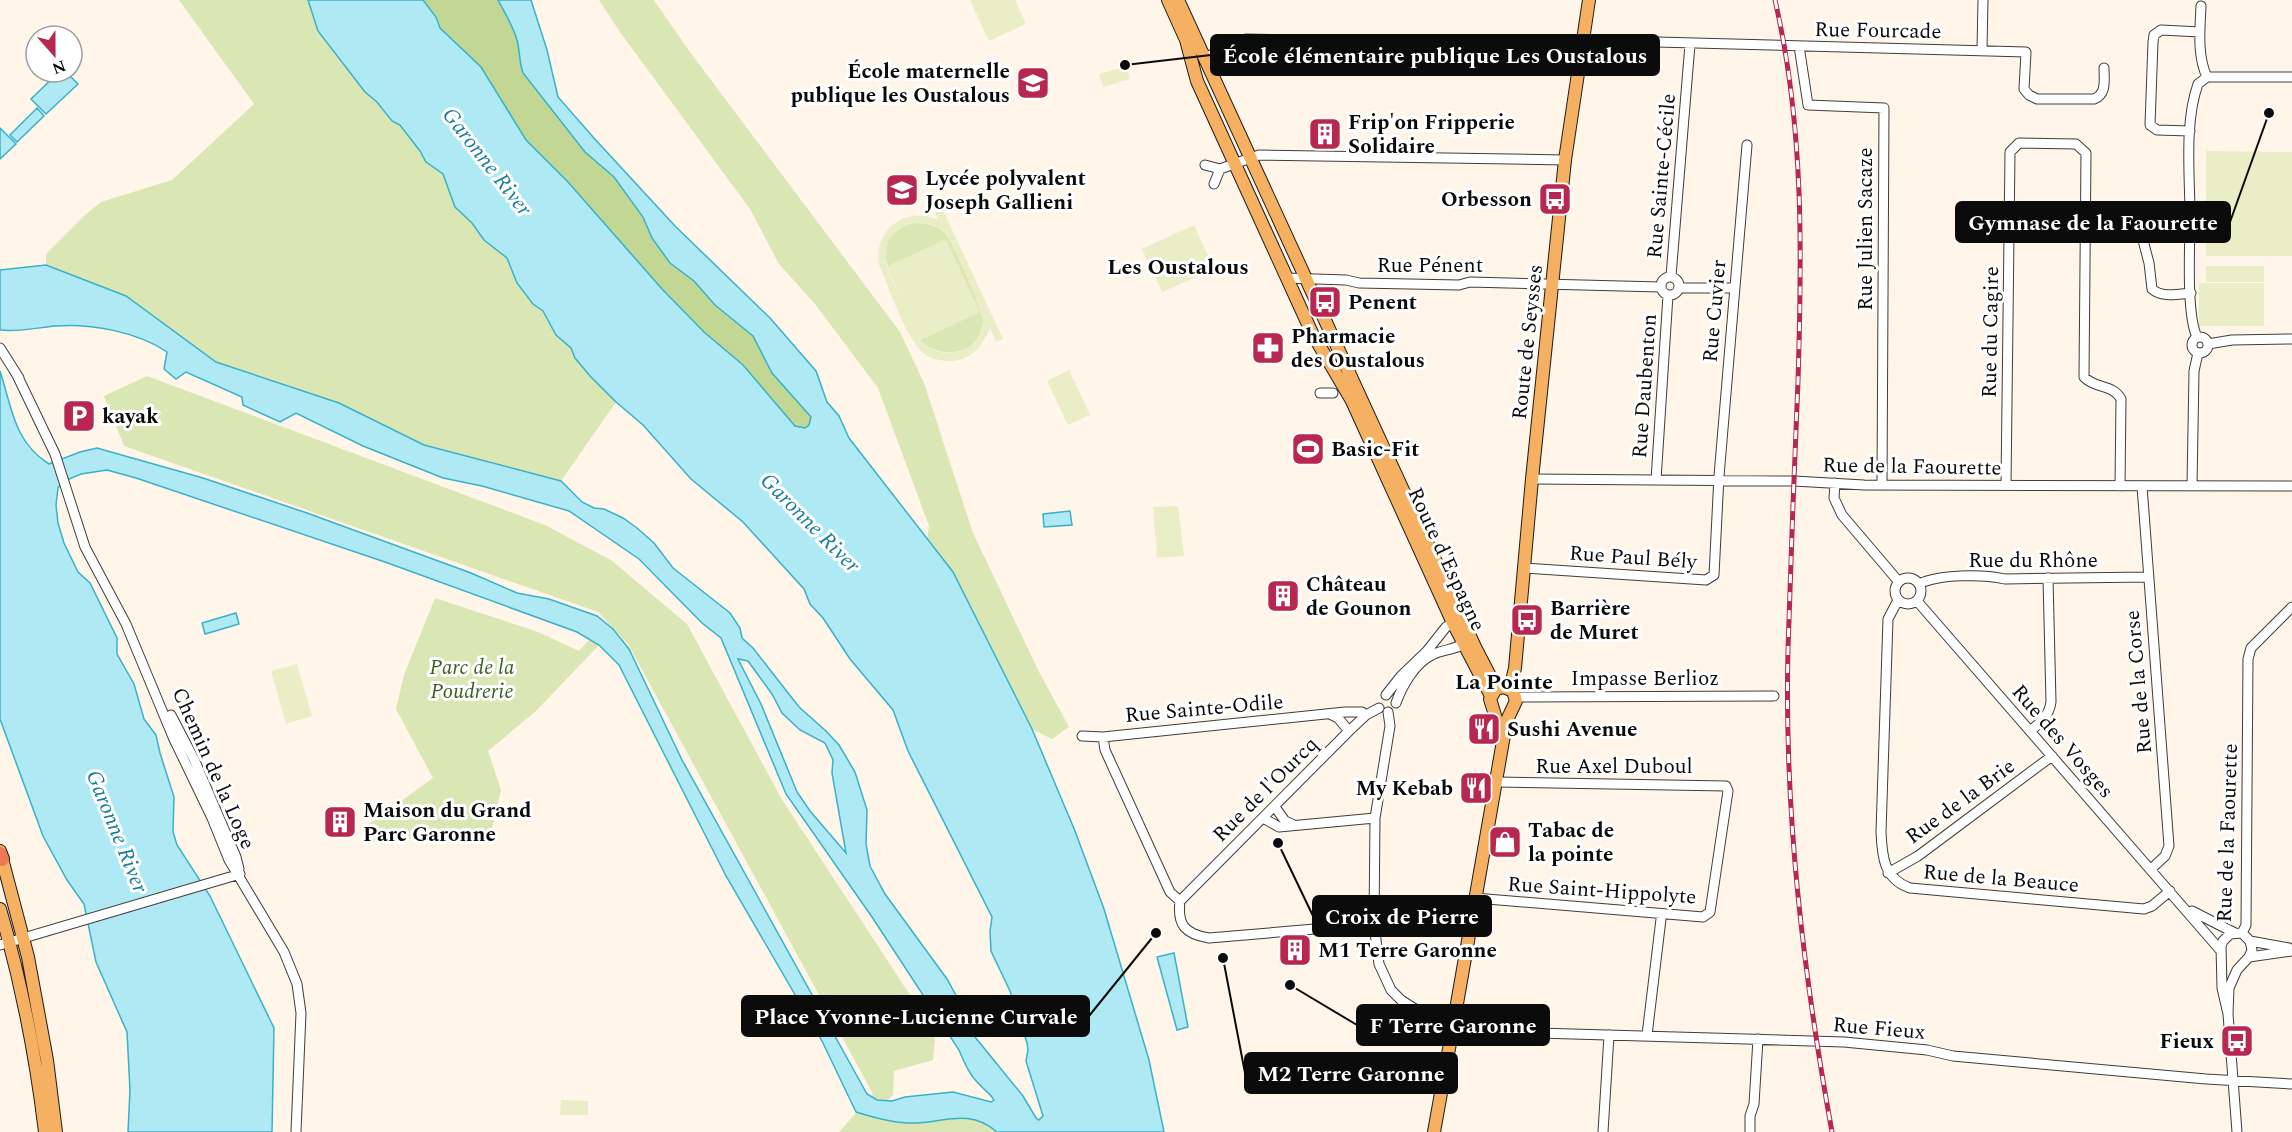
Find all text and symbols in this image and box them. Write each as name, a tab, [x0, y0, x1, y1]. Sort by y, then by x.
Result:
street label: Rue Fourcade	[1814, 14, 1942, 48]
north arrow	[24, 24, 84, 84]
callout: École élémentaire publique Les Oustalous	[1211, 35, 1659, 75]
text: École élémentaire publique Les Oustalous	[1223, 40, 1647, 73]
text: N	[49, 54, 69, 81]
place label: École maternelle publique les Oustalous	[790, 56, 1010, 112]
school or university icon: École maternelle publique les Oustalous	[1015, 65, 1051, 101]
street label: Rue Sainte-Cécile	[1639, 92, 1685, 260]
water label: Garonne River	[434, 100, 540, 224]
place label: Frip'on Fripperie Solidaire	[1348, 107, 1515, 163]
building icon: Frip'on Fripperie Solidaire	[1307, 116, 1343, 152]
street label: Rue Julien Sacaze	[1850, 147, 1882, 311]
place label: Lycée polyvalent Joseph Gallieni	[925, 163, 1086, 219]
school or university icon: Lycée polyvalent Joseph Gallieni	[884, 172, 920, 208]
bus stop icon: Orbesson	[1537, 181, 1573, 217]
place label: Orbesson	[1441, 184, 1532, 216]
callout: Gymnase de la Faourette	[1956, 202, 2230, 242]
text: Gymnase de la Faourette	[1968, 207, 2218, 240]
street label: Rue Pénent	[1377, 250, 1483, 282]
district label: Les Oustalous	[1107, 251, 1249, 284]
street label: Rue Cuvier	[1695, 258, 1735, 364]
street label: Route de Seysses	[1504, 263, 1552, 421]
street label: Rue du Cagire	[1974, 266, 2008, 398]
bus stop icon: Penent	[1307, 284, 1343, 320]
place label: Penent	[1348, 287, 1417, 319]
street label: Rue Daubenton	[1624, 313, 1666, 459]
place label: Pharmacie des Oustalous	[1291, 321, 1425, 377]
pharmacy icon: Pharmacie des Oustalous	[1250, 330, 1286, 366]
parking icon: kayak	[61, 398, 97, 434]
place label: kayak	[102, 401, 159, 433]
sports icon: Basic-Fit	[1290, 431, 1326, 467]
place label: Basic-Fit	[1331, 434, 1419, 466]
street label: Rue de la Faourette	[1822, 449, 2002, 485]
water label: Garonne River	[752, 465, 868, 581]
street label: Route d'Espagne	[1399, 482, 1493, 637]
street label: Rue Paul Bély	[1568, 538, 1699, 578]
street label: Rue du Rhône	[1968, 545, 2098, 577]
place label: Château de Gounon	[1306, 569, 1411, 625]
building icon: Château de Gounon	[1265, 578, 1301, 614]
place label: Barrière de Muret	[1550, 593, 1639, 649]
bus stop icon: Barrière de Muret	[1509, 602, 1545, 638]
street label: Rue de la Corse	[2117, 609, 2161, 755]
park label: Parc de la Poudrerie	[430, 652, 515, 708]
street label: Impasse Berlioz	[1571, 663, 1719, 695]
district label: La Pointe	[1455, 666, 1553, 699]
street label: Rue des Vosges	[2003, 677, 2121, 806]
street label: Chemin de la Loge	[163, 682, 263, 855]
street label: Rue Sainte-Odile	[1123, 686, 1285, 732]
restaurant icon: Sushi Avenue	[1466, 711, 1502, 747]
place label: Sushi Avenue	[1507, 714, 1637, 746]
street label: Rue de l'Ourcq	[1205, 729, 1326, 850]
street label: Rue de la Faourette	[2209, 743, 2247, 923]
street label: Rue Axel Duboul	[1535, 751, 1693, 783]
street label: Rue de la Brie	[1899, 751, 2022, 853]
water label: Garonne River	[77, 765, 156, 898]
restaurant icon: My Kebab	[1458, 770, 1494, 806]
place label: My Kebab	[1355, 773, 1453, 805]
place label: Maison du Grand Parc Garonne	[363, 795, 531, 851]
building icon: Maison du Grand Parc Garonne	[322, 804, 358, 840]
place label: Tabac de la pointe	[1528, 815, 1614, 871]
shop icon: Tabac de la pointe	[1487, 824, 1523, 860]
street label: Rue de la Beauce	[1922, 856, 2080, 902]
street label: Rue Saint-Hippolyte	[1506, 868, 1697, 914]
callout: Croix de Pierre	[1313, 896, 1491, 936]
text: Croix de Pierre	[1325, 901, 1479, 934]
building icon: M1 Terre Garonne	[1277, 932, 1313, 968]
place label: M1 Terre Garonne	[1318, 935, 1497, 967]
callout: Place Yvonne-Lucienne Curvale	[742, 996, 1089, 1036]
text: Place Yvonne-Lucienne Curvale	[754, 1001, 1078, 1034]
callout: F Terre Garonne	[1357, 1005, 1549, 1045]
street label: Rue Fieux	[1831, 1009, 1926, 1049]
text: F Terre Garonne	[1369, 1010, 1537, 1043]
bus stop icon: Fieux	[2219, 1023, 2255, 1059]
place label: Fieux	[2160, 1026, 2214, 1058]
callout: M2 Terre Garonne	[1245, 1053, 1457, 1093]
text: M2 Terre Garonne	[1257, 1058, 1445, 1091]

